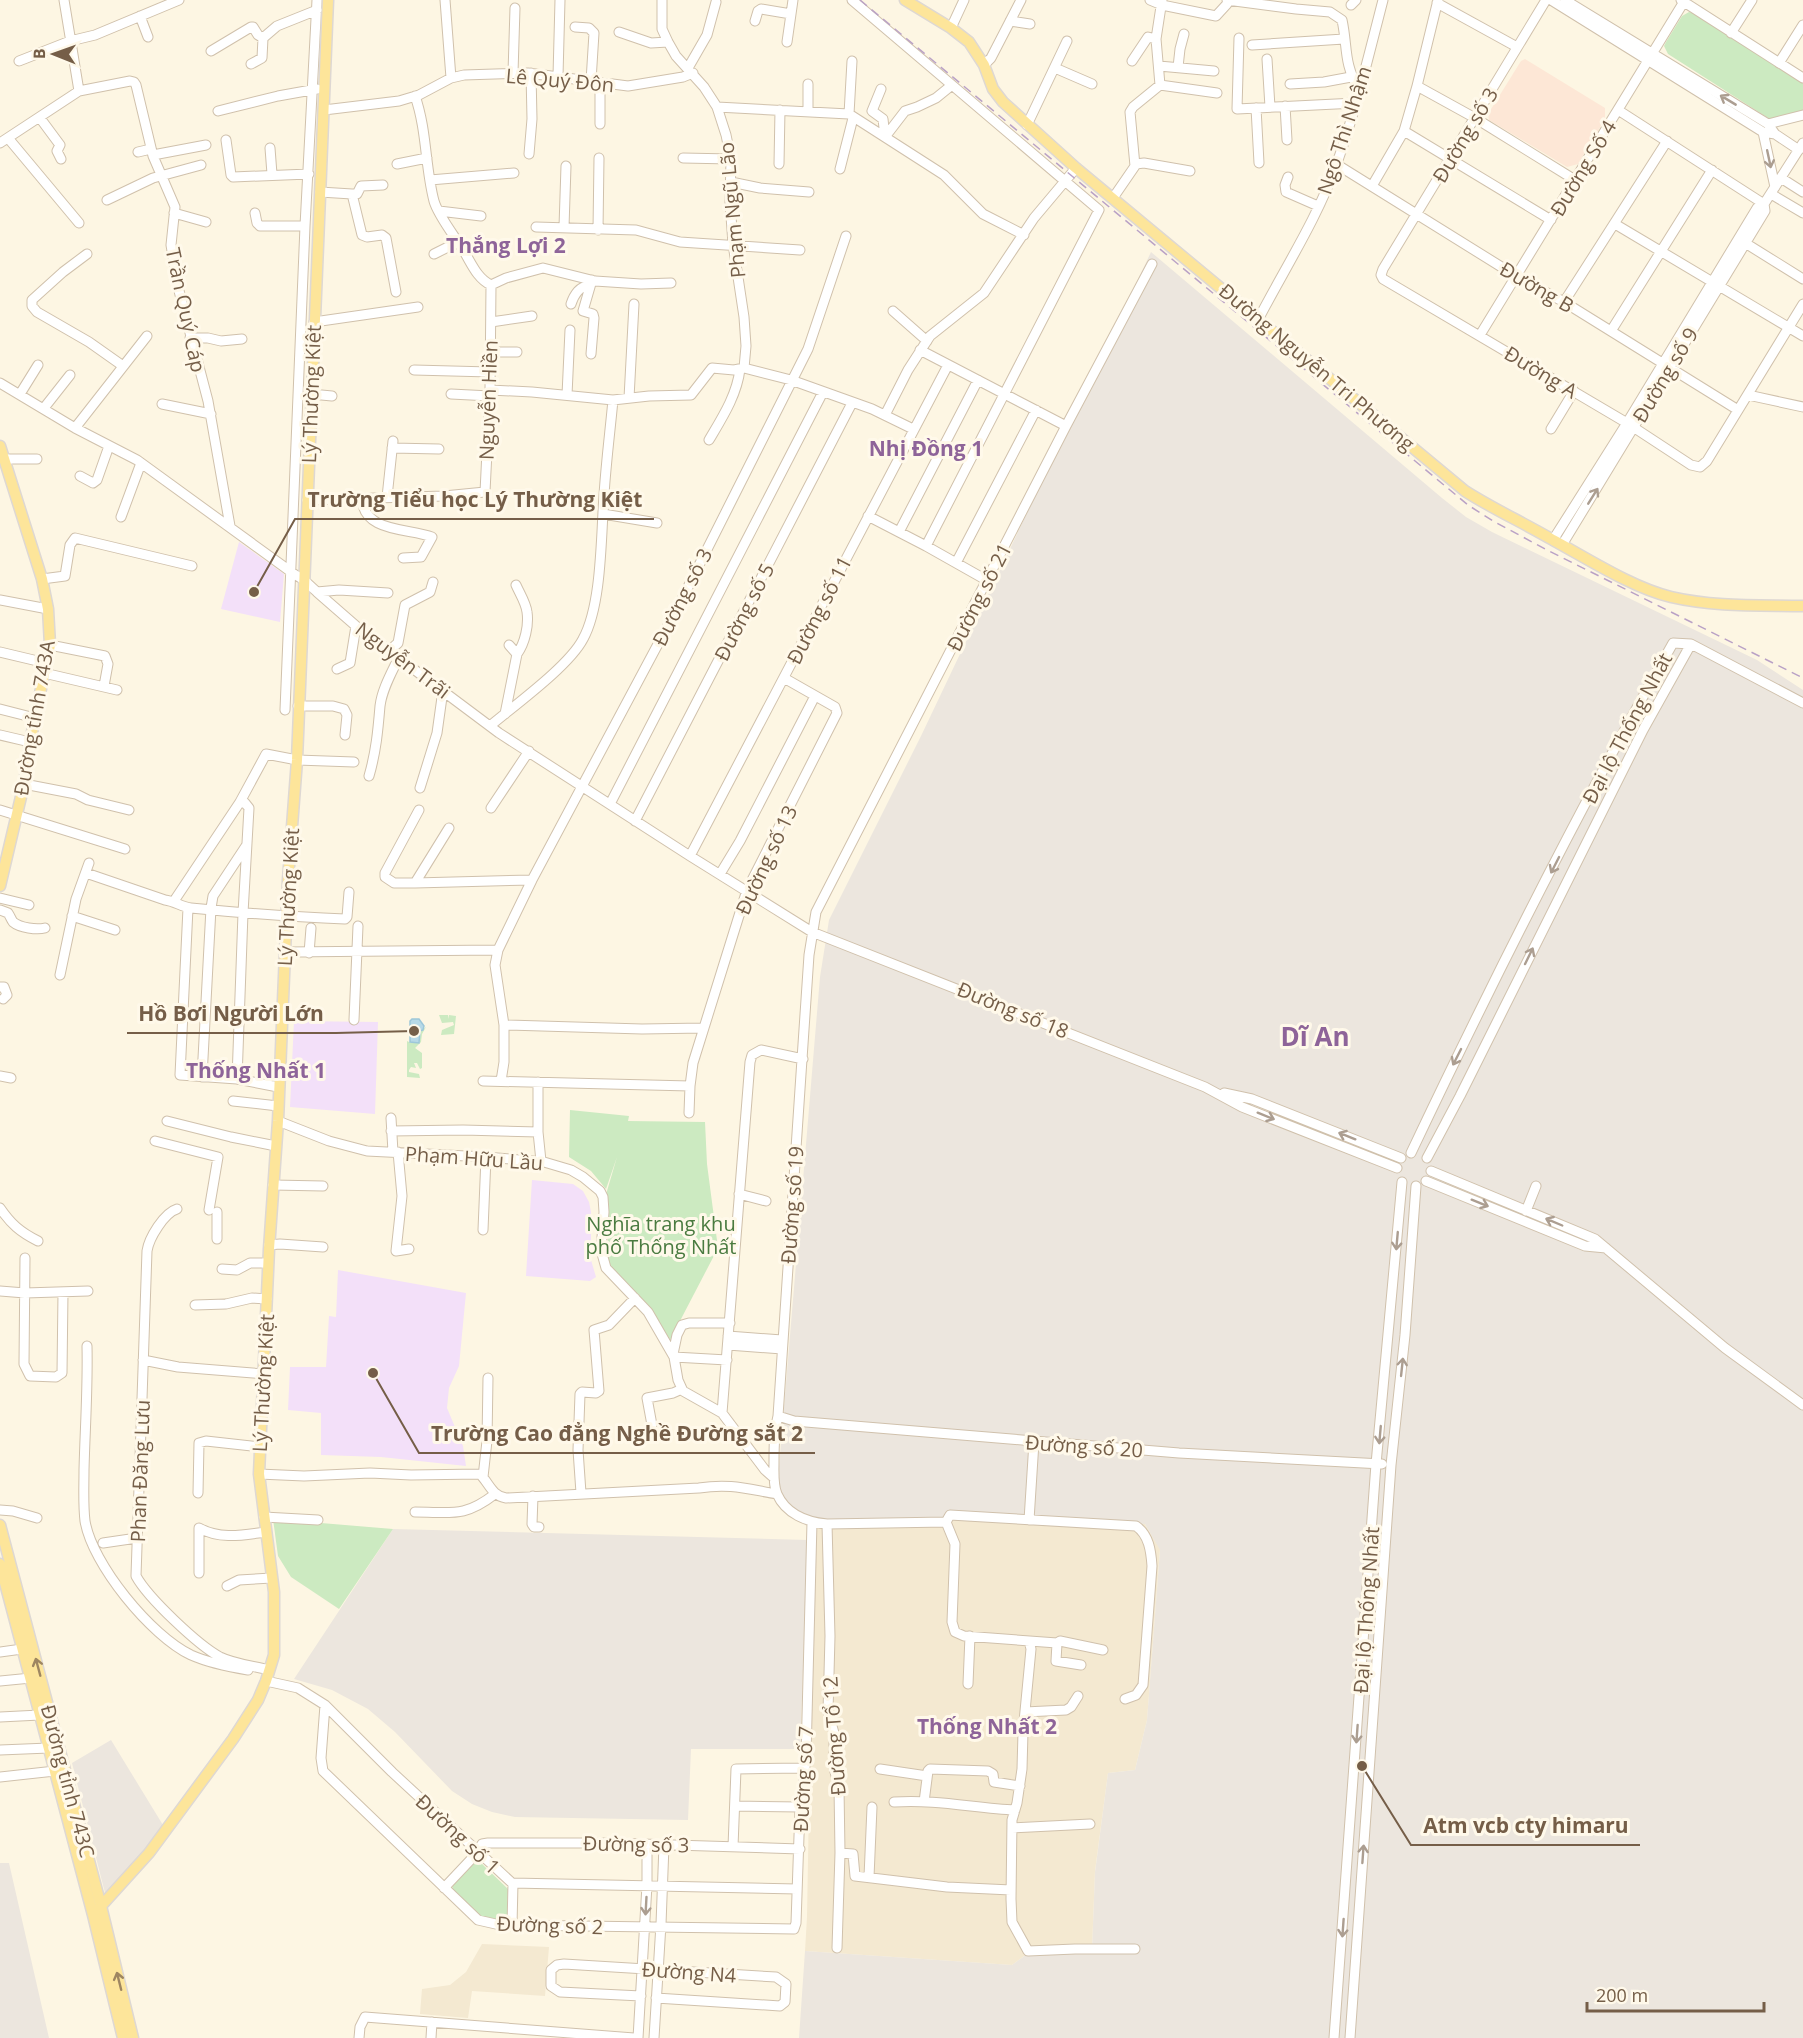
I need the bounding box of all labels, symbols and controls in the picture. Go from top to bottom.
north arrow [24,24,84,84]
text: B [28,48,50,59]
street label: Lê Quý Đôn [505,62,615,98]
street label: Ngô Thì Nhậm [1311,62,1377,198]
street label: Đường số 3 [1426,82,1504,188]
one-way arrow [1720,93,1737,105]
street label: Đường Số 4 [1544,114,1623,221]
street label: Phạm Ngũ Lão [713,141,751,279]
one-way arrow [1764,149,1775,169]
district label: Thắng Lợi 2 [446,231,566,259]
street label: Trần Quý Cáp [160,245,212,375]
street label: Đường B [1495,255,1579,319]
street label: Đường Nguyễn Tri Phương [1214,277,1421,457]
street label: Đường số 9 [1626,322,1704,428]
street label: Lý Thường Kiệt [295,324,327,464]
street label: Nguyễn Hiền [472,339,504,461]
street label: Đường A [1499,340,1583,405]
district label: Nhị Đồng 1 [869,434,983,462]
callout: Trường Tiểu học Lý Thường Kiệt [295,480,654,519]
text: Trường Tiểu học Lý Thường Kiệt [308,485,642,513]
one-way arrow [1587,488,1599,505]
street label: Đường số 21 [940,538,1018,656]
street label: Đường số 3 [646,543,718,651]
street label: Đường số 11 [780,551,858,669]
street label: Đường số 5 [708,558,780,666]
street label: Nguyễn Trãi [350,615,456,705]
street label: Đường tỉnh 743A [7,638,61,798]
street label: Đại lộ Thống Nhất [1576,648,1678,808]
street label: Đường số 13 [729,801,803,919]
street label: Lý Thường Kiệt [271,827,305,967]
one-way arrow [1549,855,1560,873]
one-way arrow [1524,948,1535,966]
street label: Đường số 18 [953,975,1073,1045]
callout: Hồ Bơi Người Lớn [127,994,336,1033]
text: Hồ Bơi Người Lớn [138,999,324,1027]
district label: Dĩ An [1281,1018,1349,1054]
one-way arrow [1451,1048,1462,1066]
district label: Thống Nhất 1 [186,1056,326,1084]
one-way arrow [1256,1111,1275,1122]
one-way arrow [1338,1130,1357,1141]
street label: Phạm Hữu Lầu [404,1140,544,1176]
street label: Đường số 19 [774,1145,810,1265]
one-way arrow [1471,1199,1489,1210]
park label: Nghĩa trang khu phố Thống Nhất [586,1210,736,1260]
one-way arrow [1546,1216,1564,1227]
one-way arrow [1391,1230,1402,1250]
street label: Lý Thường Kiệt [246,1313,280,1453]
one-way arrow [1397,1357,1408,1377]
street label: Phan Đăng Lưu [124,1399,156,1543]
callout: Trường Cao đẳng Nghề Đường sắt 2 [419,1414,815,1453]
text: Trường Cao đẳng Nghề Đường sắt 2 [431,1419,803,1447]
one-way arrow [1374,1424,1385,1444]
street label: Đường số 20 [1024,1428,1144,1464]
street label: Đại lộ Thống Nhất [1347,1526,1385,1694]
one-way arrow [32,1658,43,1677]
street label: Đường Tổ 12 [816,1675,852,1797]
street label: Đường tỉnh 743C [35,1702,101,1860]
district label: Thống Nhất 2 [917,1712,1057,1740]
one-way arrow [1351,1723,1362,1743]
street label: Đường số 7 [787,1725,819,1833]
street label: Đường số 1 [410,1788,506,1880]
callout: Atm vcb cty himaru [1411,1806,1640,1845]
text: Atm vcb cty himaru [1423,1811,1629,1839]
street label: Đường số 3 [583,1830,689,1858]
one-way arrow [1358,1844,1369,1864]
one-way arrow [640,1896,651,1916]
street label: Đường số 2 [496,1910,604,1940]
one-way arrow [1337,1918,1348,1938]
street label: Đường N4 [641,1955,738,1989]
one-way arrow [113,1972,125,1991]
scale bar [1587,1975,1764,2013]
text: 200 m [1596,1983,1648,2007]

